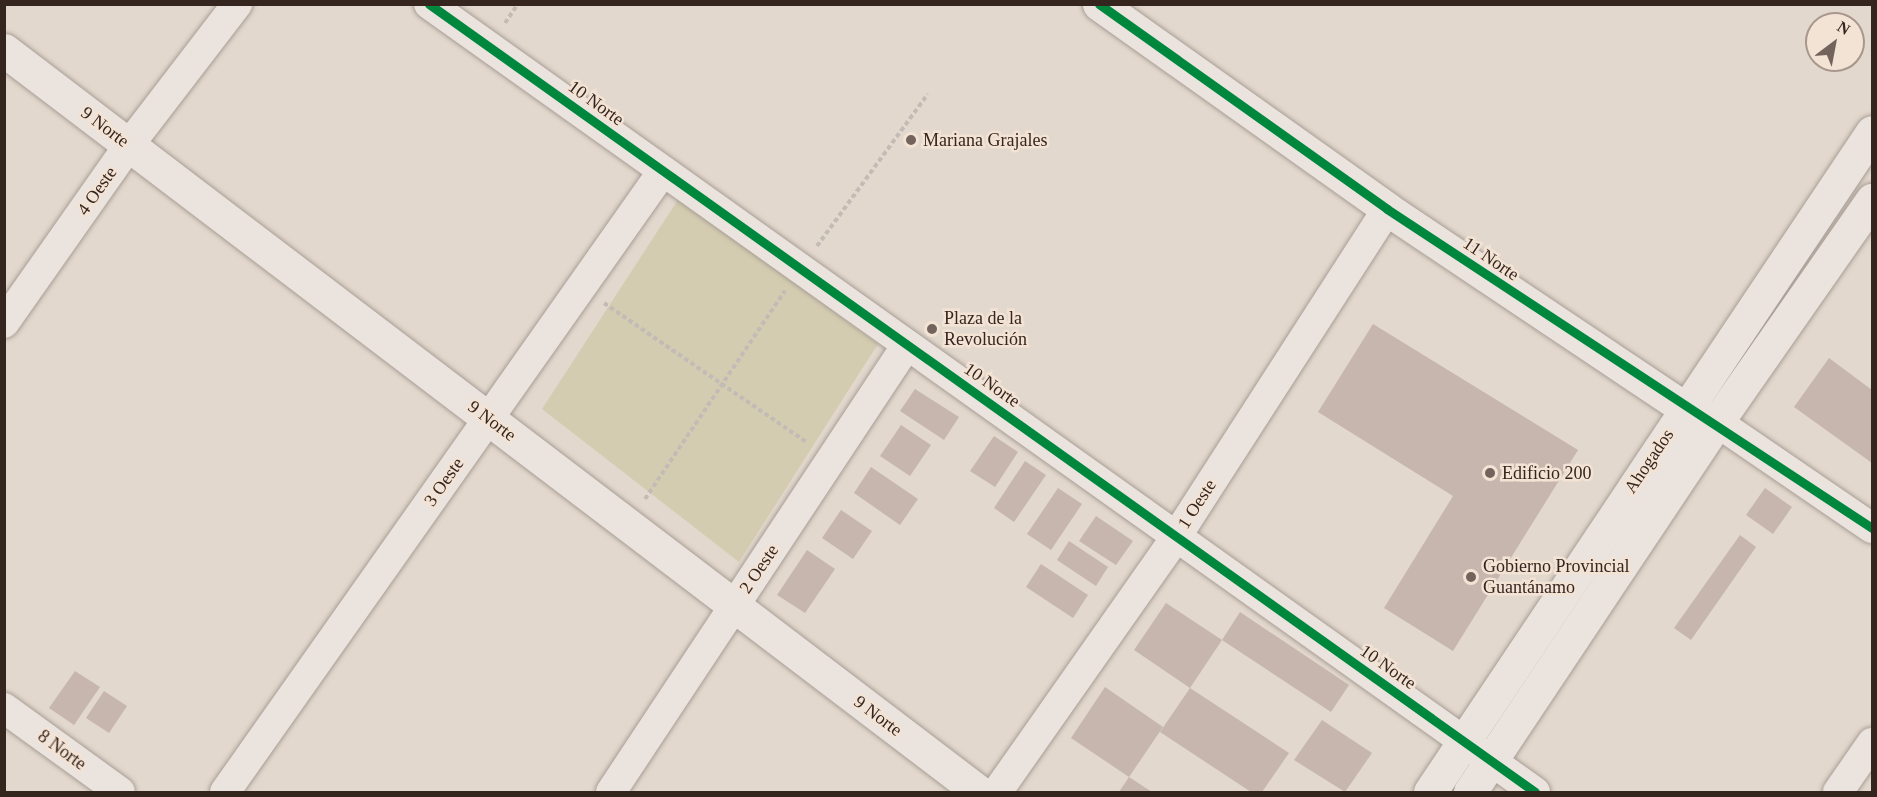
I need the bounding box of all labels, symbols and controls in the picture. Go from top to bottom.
north arrow [1805,12,1865,72]
text: N [1834,18,1853,38]
street label: 10 Norte [564,76,628,130]
street label: 9 Norte [77,102,133,152]
place label: Mariana Grajales [923,129,1047,151]
marker: Mariana Grajales [904,133,918,147]
street label: 4 Oeste [73,162,121,220]
street label: 11 Norte [1459,232,1523,286]
place label: Plaza de la Revolución [944,308,1027,350]
marker: Plaza de la Revolución [925,322,939,336]
street label: 10 Norte [960,358,1024,412]
street label: 9 Norte [464,396,520,446]
street label: Ahogados [1620,425,1678,497]
street label: 3 Oeste [420,453,468,511]
place label: Edificio 200 [1502,462,1591,484]
marker: Edificio 200 [1483,466,1497,480]
street label: 1 Oeste [1173,475,1221,533]
street label: 2 Oeste [735,540,783,598]
place label: Gobierno Provincial Guantánamo [1483,556,1629,598]
marker: Gobierno Provincial Guantánamo [1464,570,1478,584]
street label: 10 Norte [1356,640,1420,694]
street label: 9 Norte [850,691,906,741]
street label: 8 Norte [34,725,90,775]

